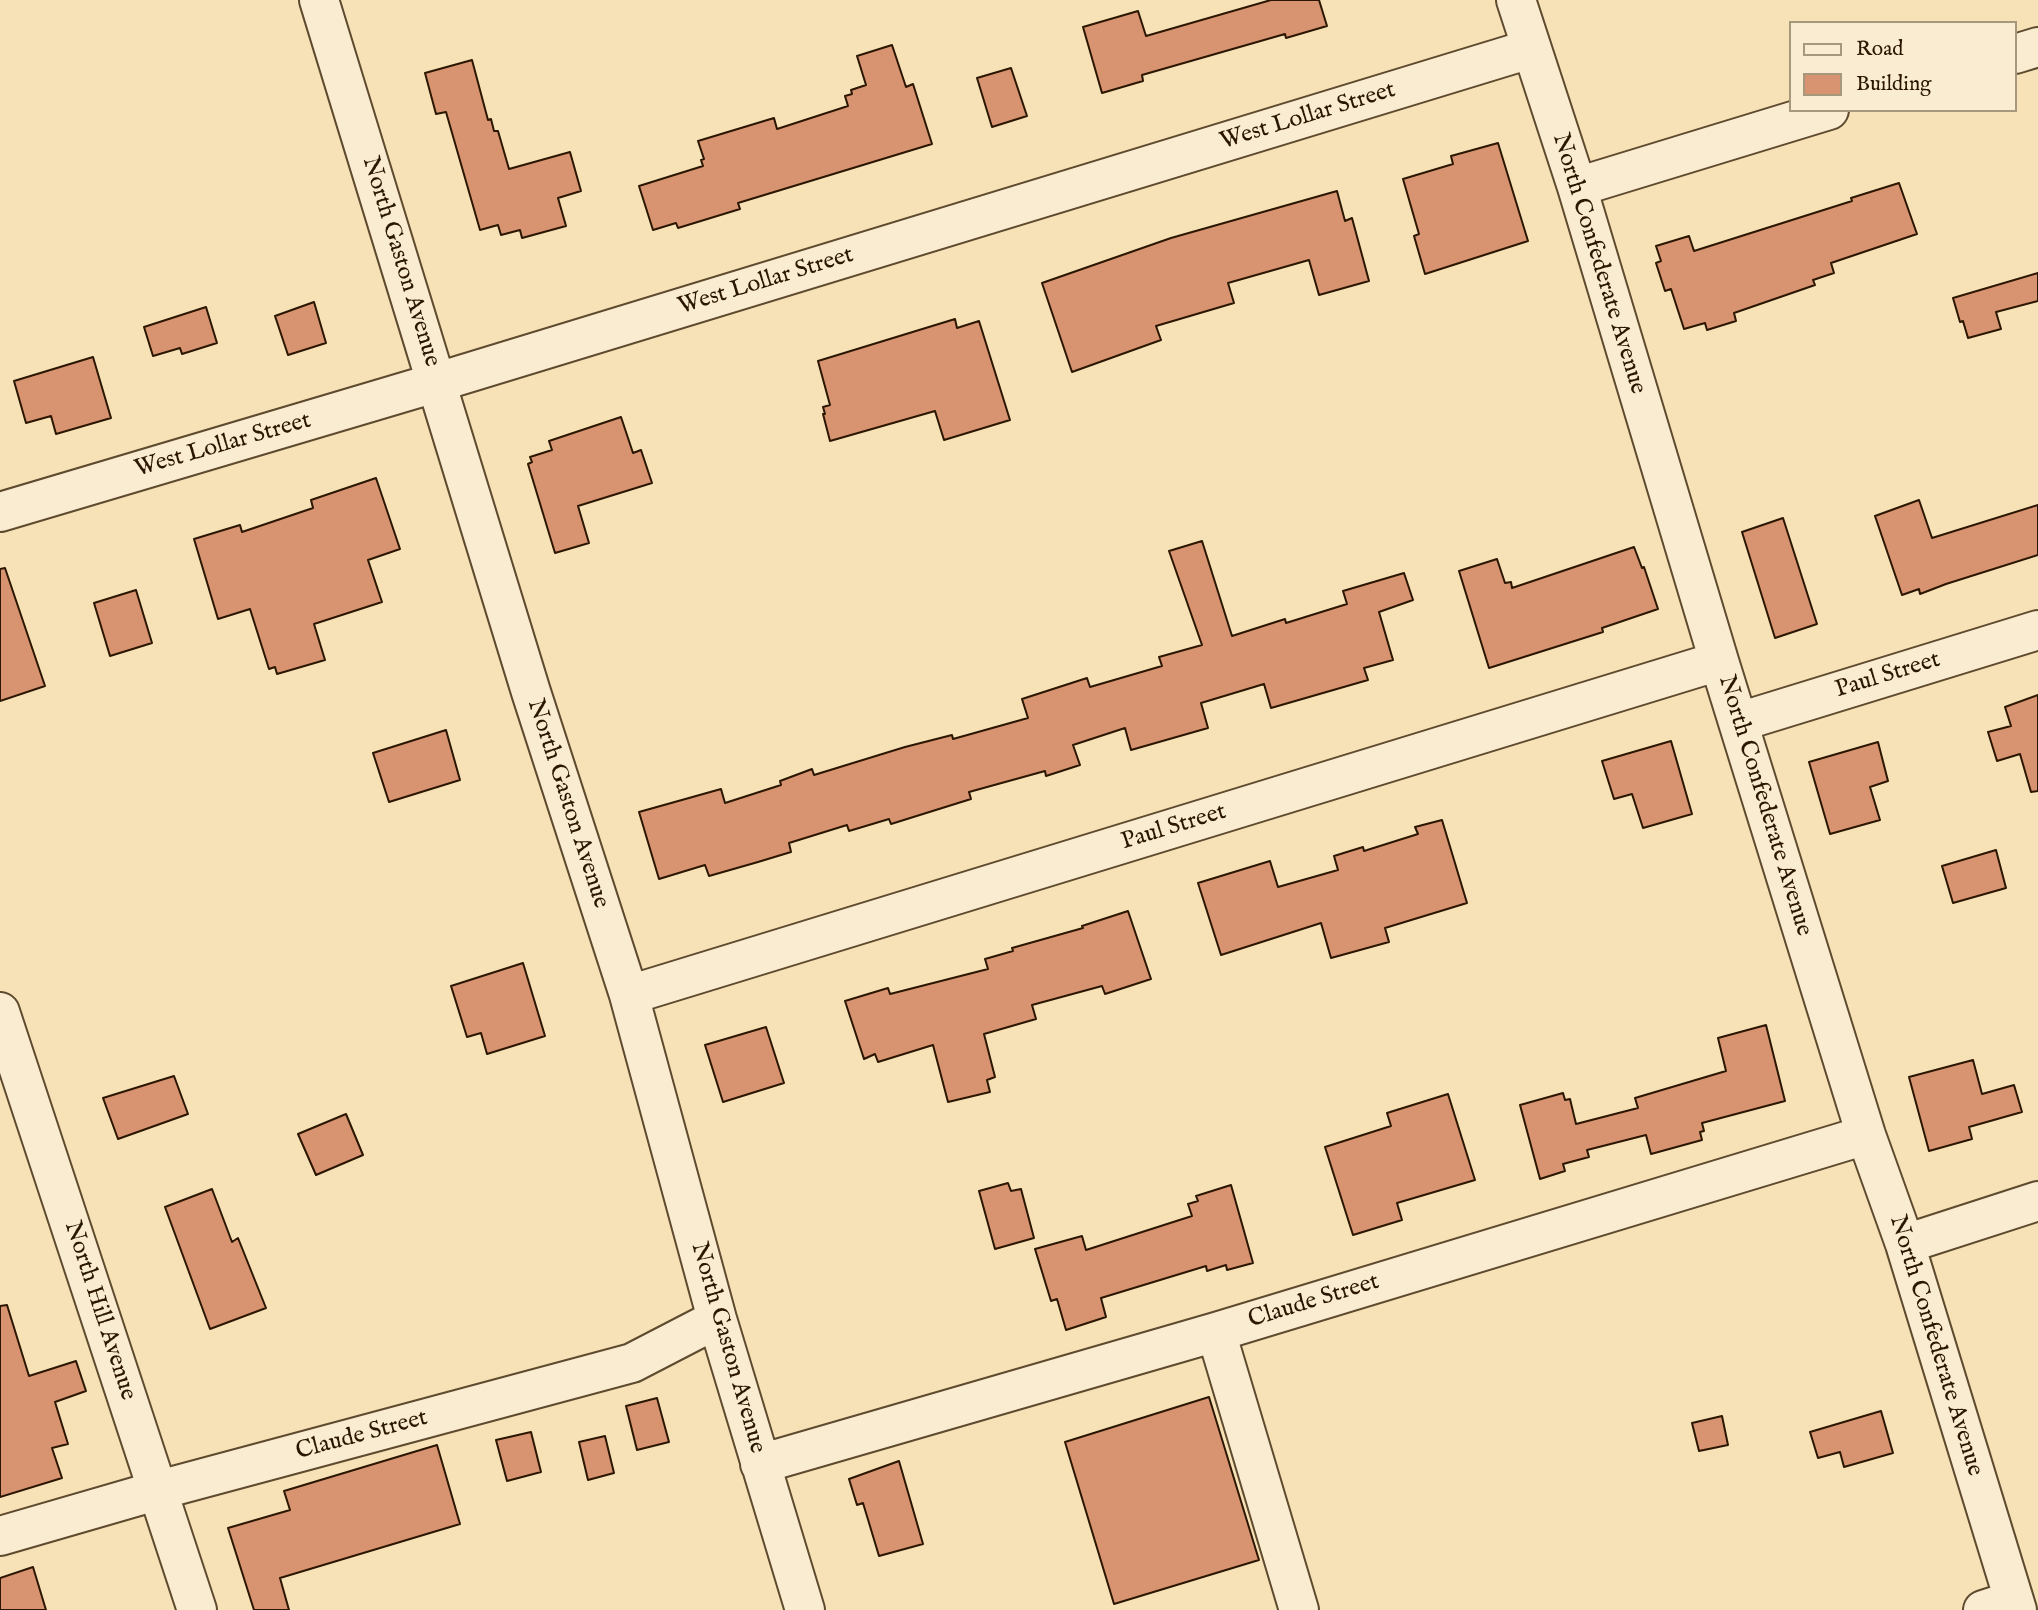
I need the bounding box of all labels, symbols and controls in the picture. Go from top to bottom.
legend [1790,21,2017,112]
text: Road [1856,36,1903,63]
text: Building [1856,71,1931,98]
street label: West Lollar Street [1217,77,1399,157]
street label: North Confederate Avenue [1545,130,1651,398]
street label: North Gaston Avenue [354,153,446,371]
street label: West Lollar Street [675,242,857,322]
street label: West Lollar Street [132,407,314,485]
street label: Paul Street [1832,646,1944,706]
street label: North Confederate Avenue [1711,672,1817,940]
street label: North Gaston Avenue [520,696,614,912]
street label: Paul Street [1118,798,1230,858]
street label: North Confederate Avenue [1882,1212,1988,1480]
street label: North Hill Avenue [56,1218,142,1404]
street label: North Gaston Avenue [683,1239,771,1457]
street label: Claude Street [1245,1268,1383,1336]
street label: Claude Street [293,1405,431,1467]

